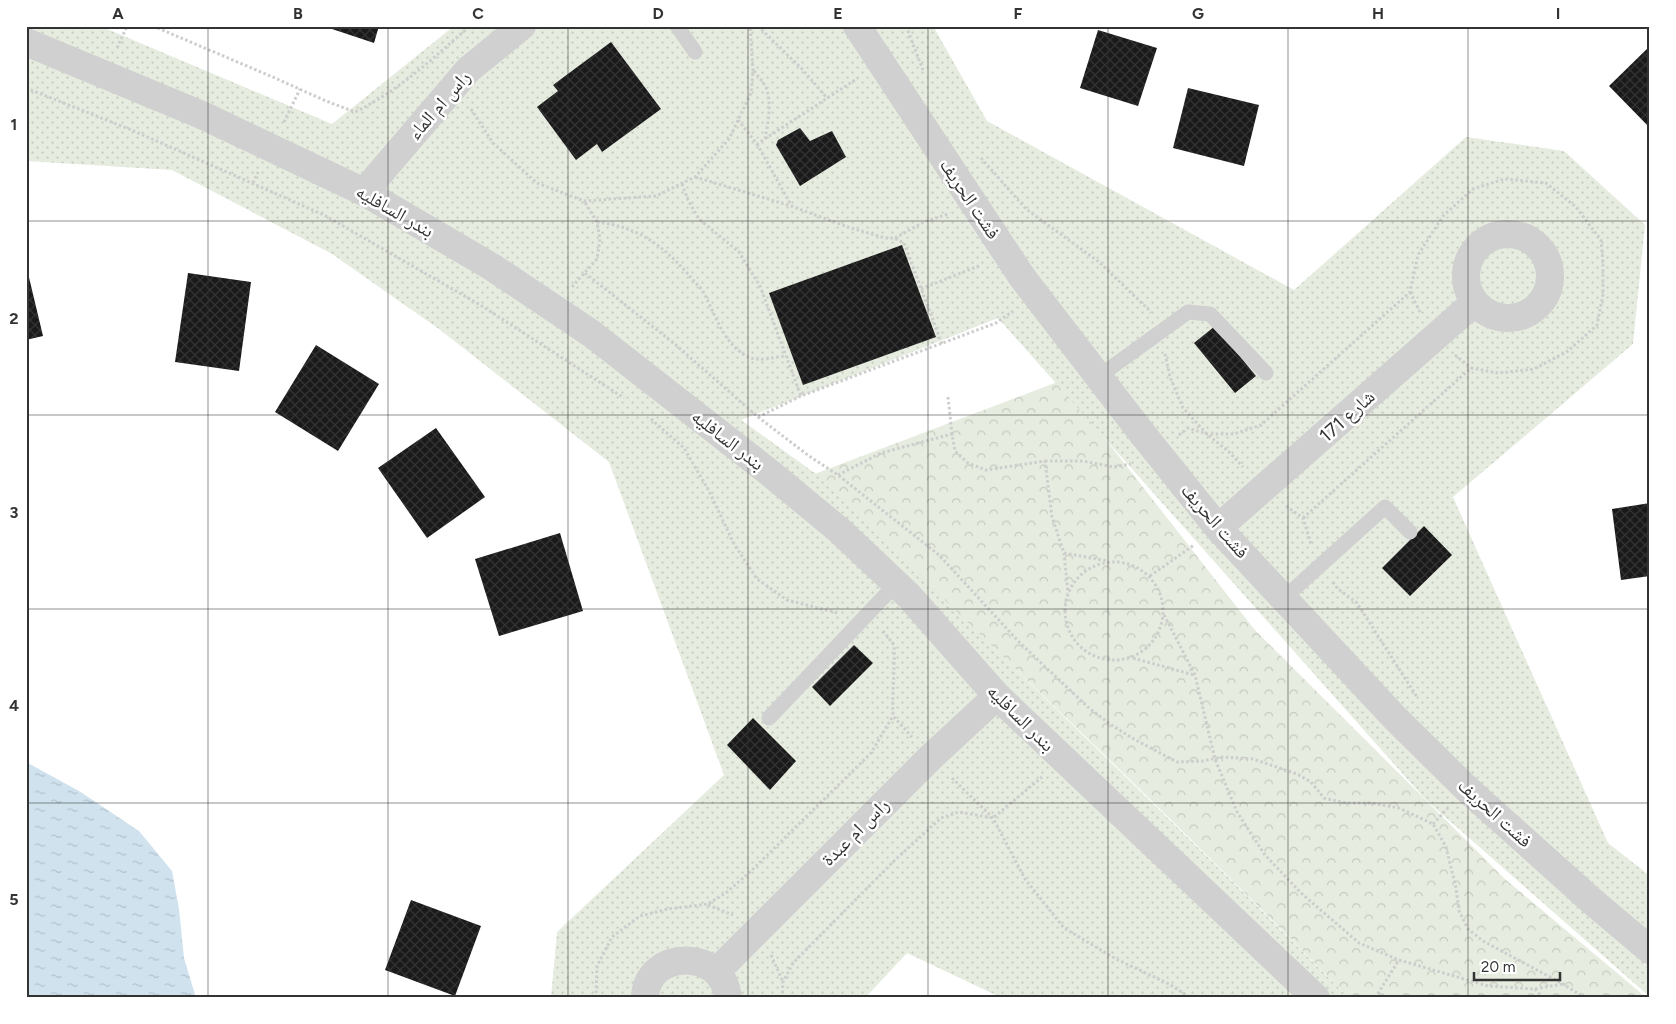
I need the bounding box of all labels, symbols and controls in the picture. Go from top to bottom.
text: A [112,4,124,23]
text: B [293,4,303,23]
text: C [472,4,484,23]
text: D [652,4,664,23]
text: E [833,4,843,23]
text: F [1014,4,1023,23]
text: G [1192,4,1204,23]
text: H [1372,4,1384,23]
text: I [1556,4,1560,23]
street label: راس ام الماء [403,66,477,145]
text: 1 [11,115,17,134]
street label: فشت الحريف [935,155,1005,243]
street label: بندر السافليه [352,180,438,242]
text: 2 [9,309,19,328]
street label: شارع 171 [1315,385,1379,447]
street label: بندر السافليه [687,405,769,475]
street label: فشت الحريف [1176,479,1254,563]
text: 3 [10,503,19,522]
street label: بندر السافليه [983,680,1059,756]
text: 4 [9,696,19,715]
street label: فشت الحريف [1453,774,1537,852]
street label: راس ام عبدة [816,793,895,872]
text: 5 [9,890,19,909]
scale bar [1474,949,1560,981]
text: 20 m [1481,958,1515,976]

